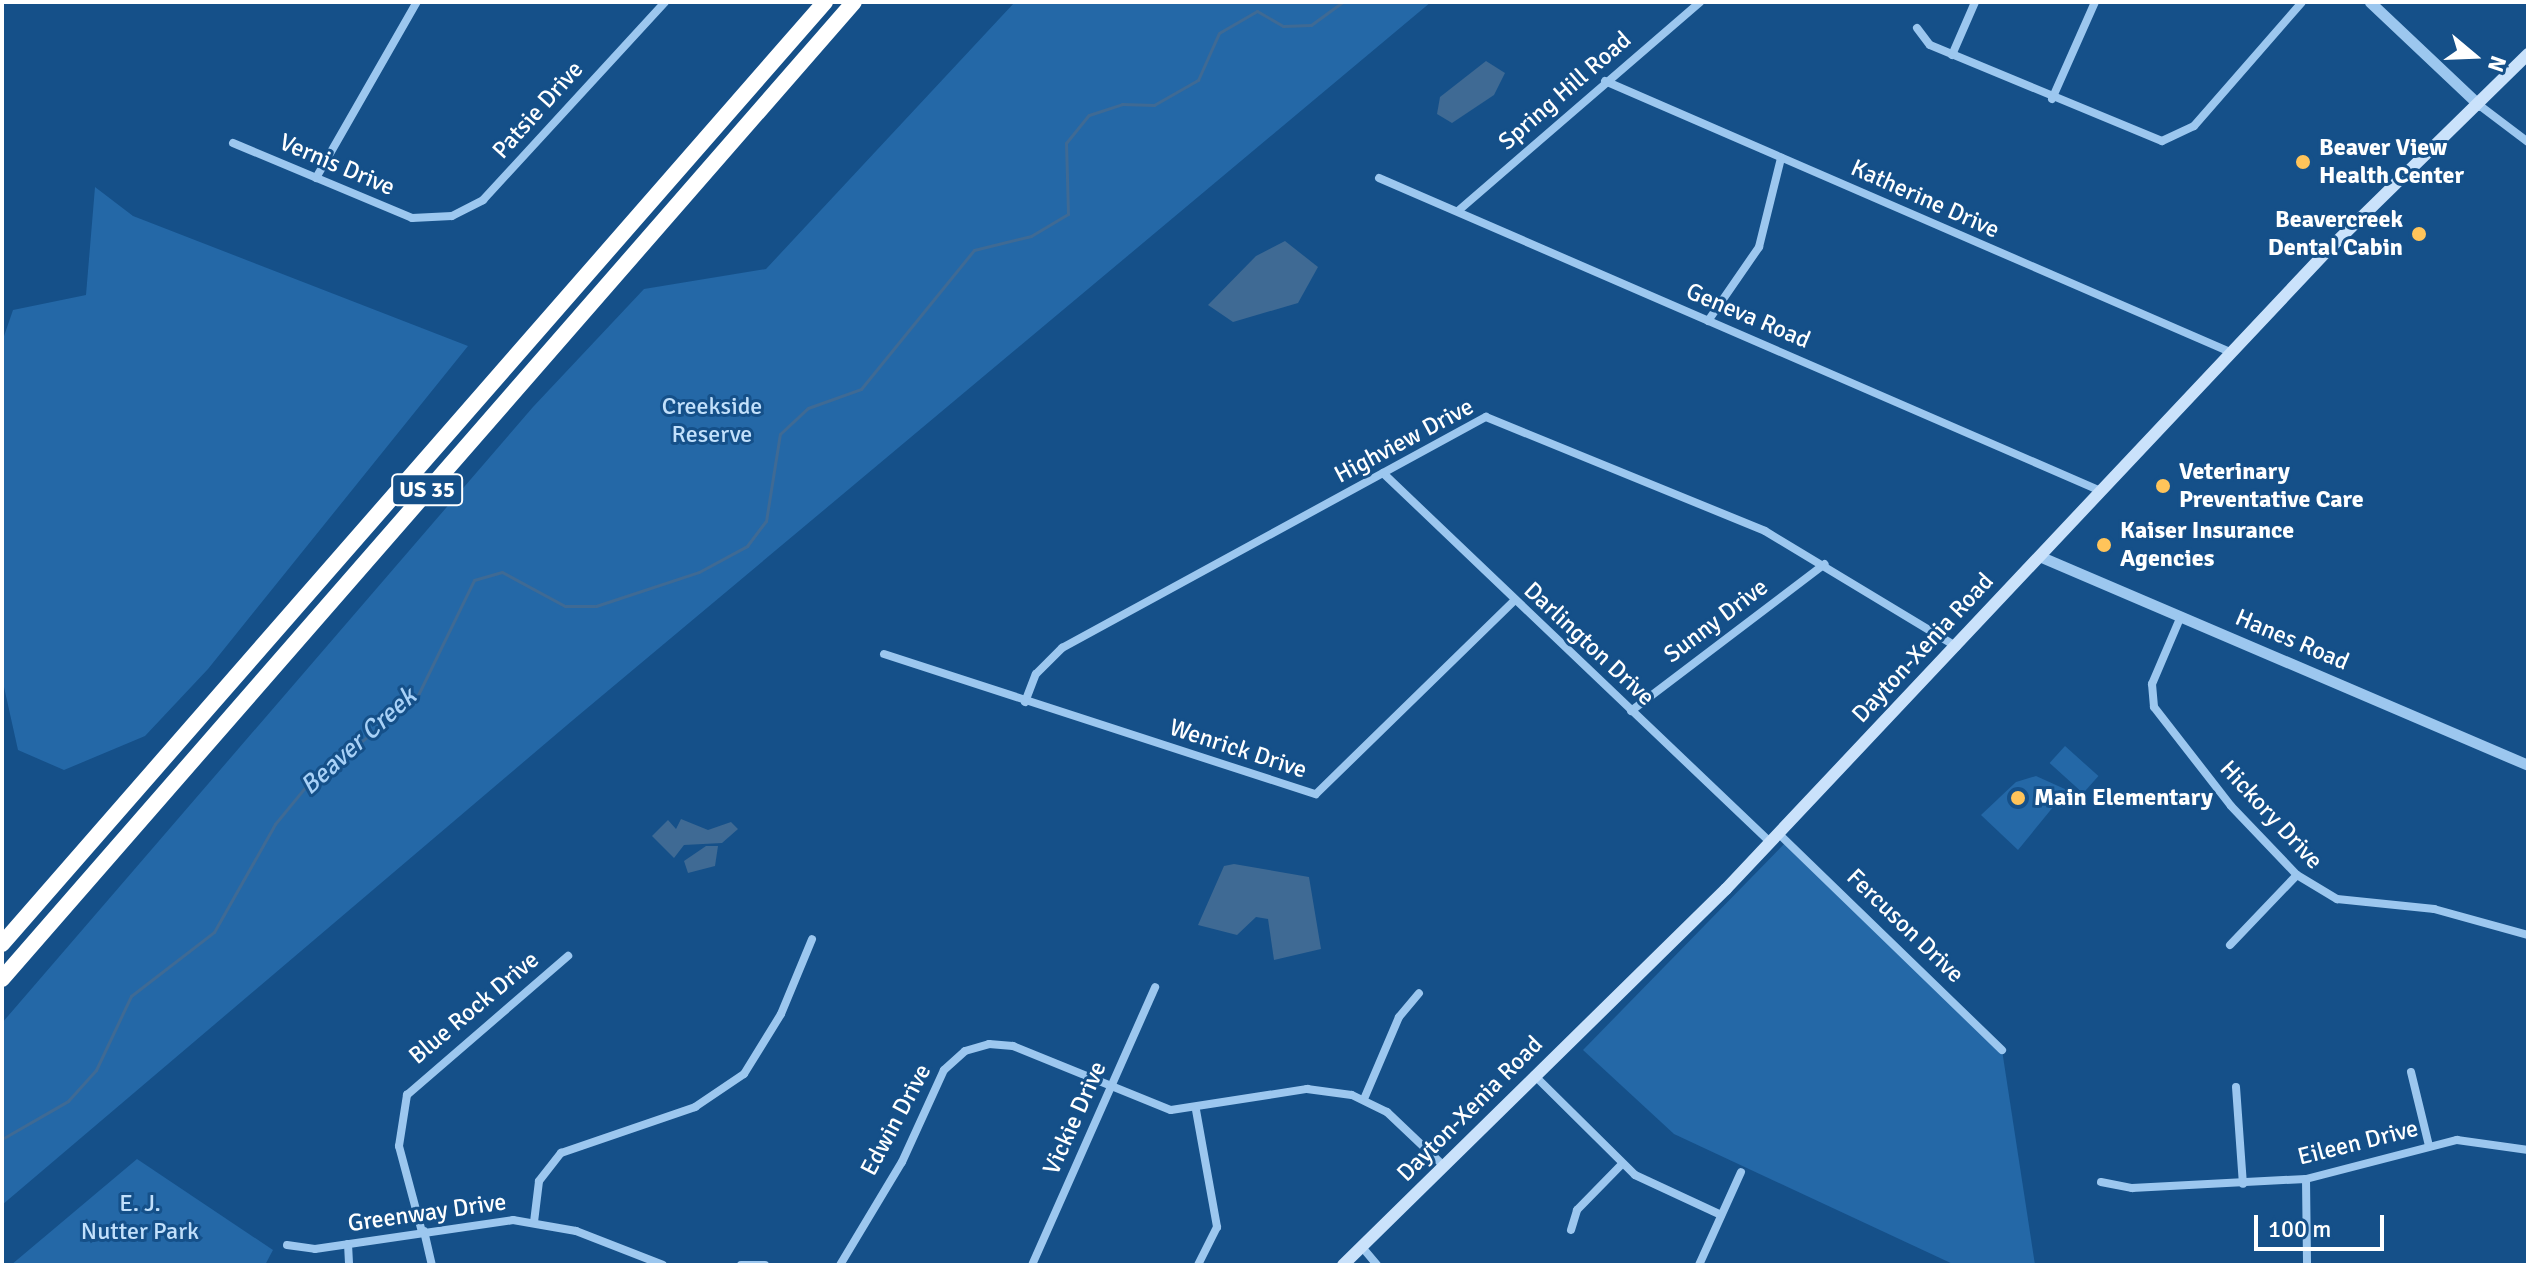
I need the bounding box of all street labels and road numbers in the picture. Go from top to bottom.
street label: Spring Hill Road [1493,26,1637,156]
street label: Patsie Drive [487,55,589,165]
street label: Vernis Drive [275,128,399,202]
street label: Katherine Drive [1846,153,2004,245]
street label: Geneva Road [1682,277,1814,355]
street label: Highview Drive [1330,392,1478,490]
road number: US 35 [391,472,463,508]
street label: Dayton-Xenia Road [1846,567,2000,729]
street label: Sunny Drive [1658,573,1774,669]
street label: Darlington Drive [1518,576,1660,712]
street label: Hanes Road [2231,603,2353,677]
street label: Wenrick Drive [1166,713,1310,785]
street label: Hickory Drive [2214,755,2328,875]
street label: Fercuson Drive [1840,863,1970,989]
street label: Blue Rock Drive [403,945,545,1071]
street label: Dayton-Xenia Road [1391,1030,1549,1188]
street label: Vickie Drive [1037,1057,1113,1179]
street label: Edwin Drive [855,1059,937,1181]
street label: Eileen Drive [2295,1114,2421,1172]
street label: Greenway Drive [346,1188,508,1238]

